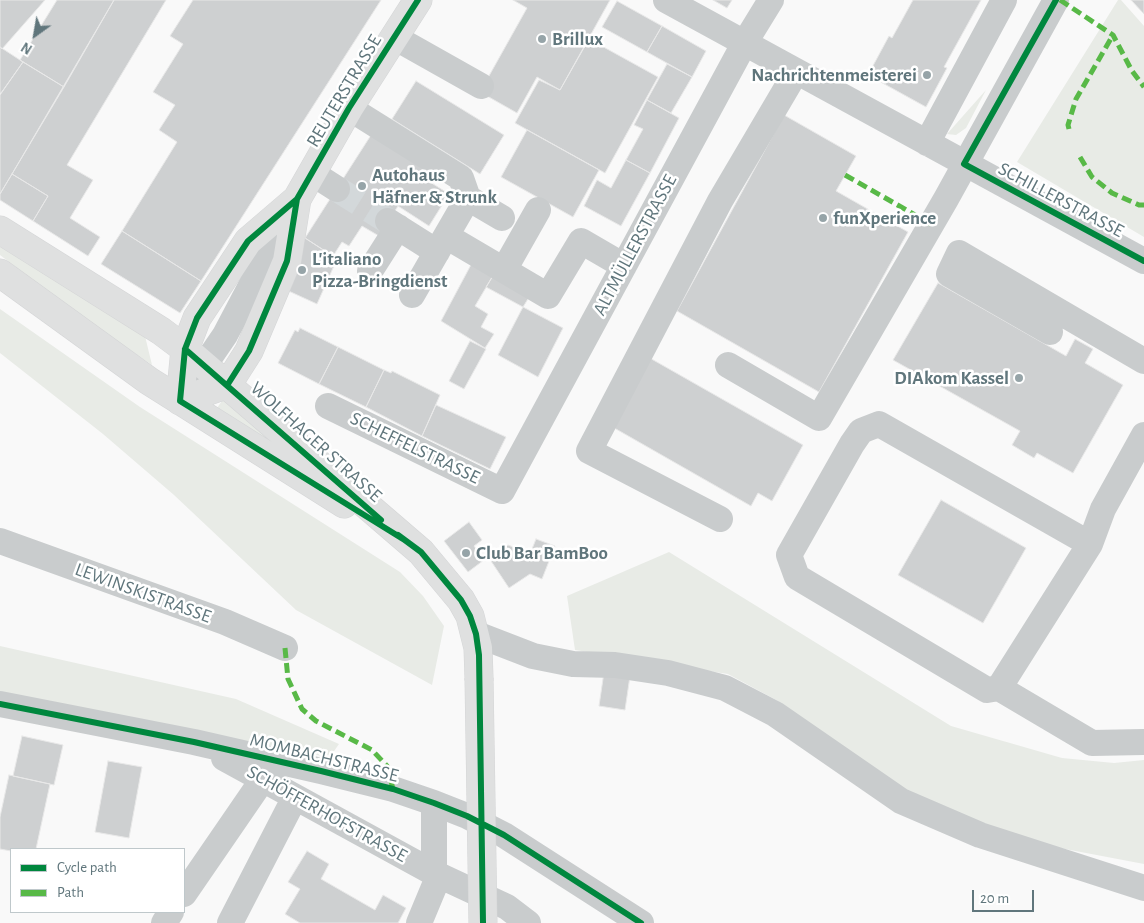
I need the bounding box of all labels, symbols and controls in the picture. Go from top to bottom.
north arrow [10,10,60,60]
place label: Brillux [552,28,603,50]
street label: REUTERSTRASSE [301,31,387,151]
marker: Brillux [536,33,548,45]
text: N [19,39,35,56]
place label: Nachrichtenmeisterei [751,64,917,86]
marker: Nachrichtenmeisterei [921,69,933,81]
street label: SCHILLERSTRASSE [994,157,1128,243]
place label: Autohaus Häfner & Strunk [372,164,497,208]
street label: ALTMÜLLERSTRASSE [588,171,682,319]
marker: Autohaus Häfner & Strunk [356,180,368,192]
place label: funXperience [833,207,936,229]
marker: funXperience [817,212,829,224]
place label: L'italiano Pizza-Bringdienst [312,248,448,292]
marker: L'italiano Pizza-Bringdienst [296,264,308,276]
place label: DIAkom Kassel [894,367,1009,389]
marker: DIAkom Kassel [1013,372,1025,384]
street label: WOLFHAGER STRASSE [245,377,387,507]
street label: SCHEFFELSTRASSE [347,407,483,489]
place label: Club Bar BamBoo [476,542,608,564]
marker: Club Bar BamBoo [460,547,472,559]
street label: LEWINSKISTRASSE [72,558,214,628]
street label: MOMBACHSTRASSE [247,728,401,788]
street label: SCHÖFFERHOFSTRASSE [243,761,411,867]
legend [10,848,185,913]
text: Cycle path [57,860,117,875]
scale bar [974,880,1036,912]
text: Path [57,885,84,900]
text: 20 m [980,891,1009,906]

